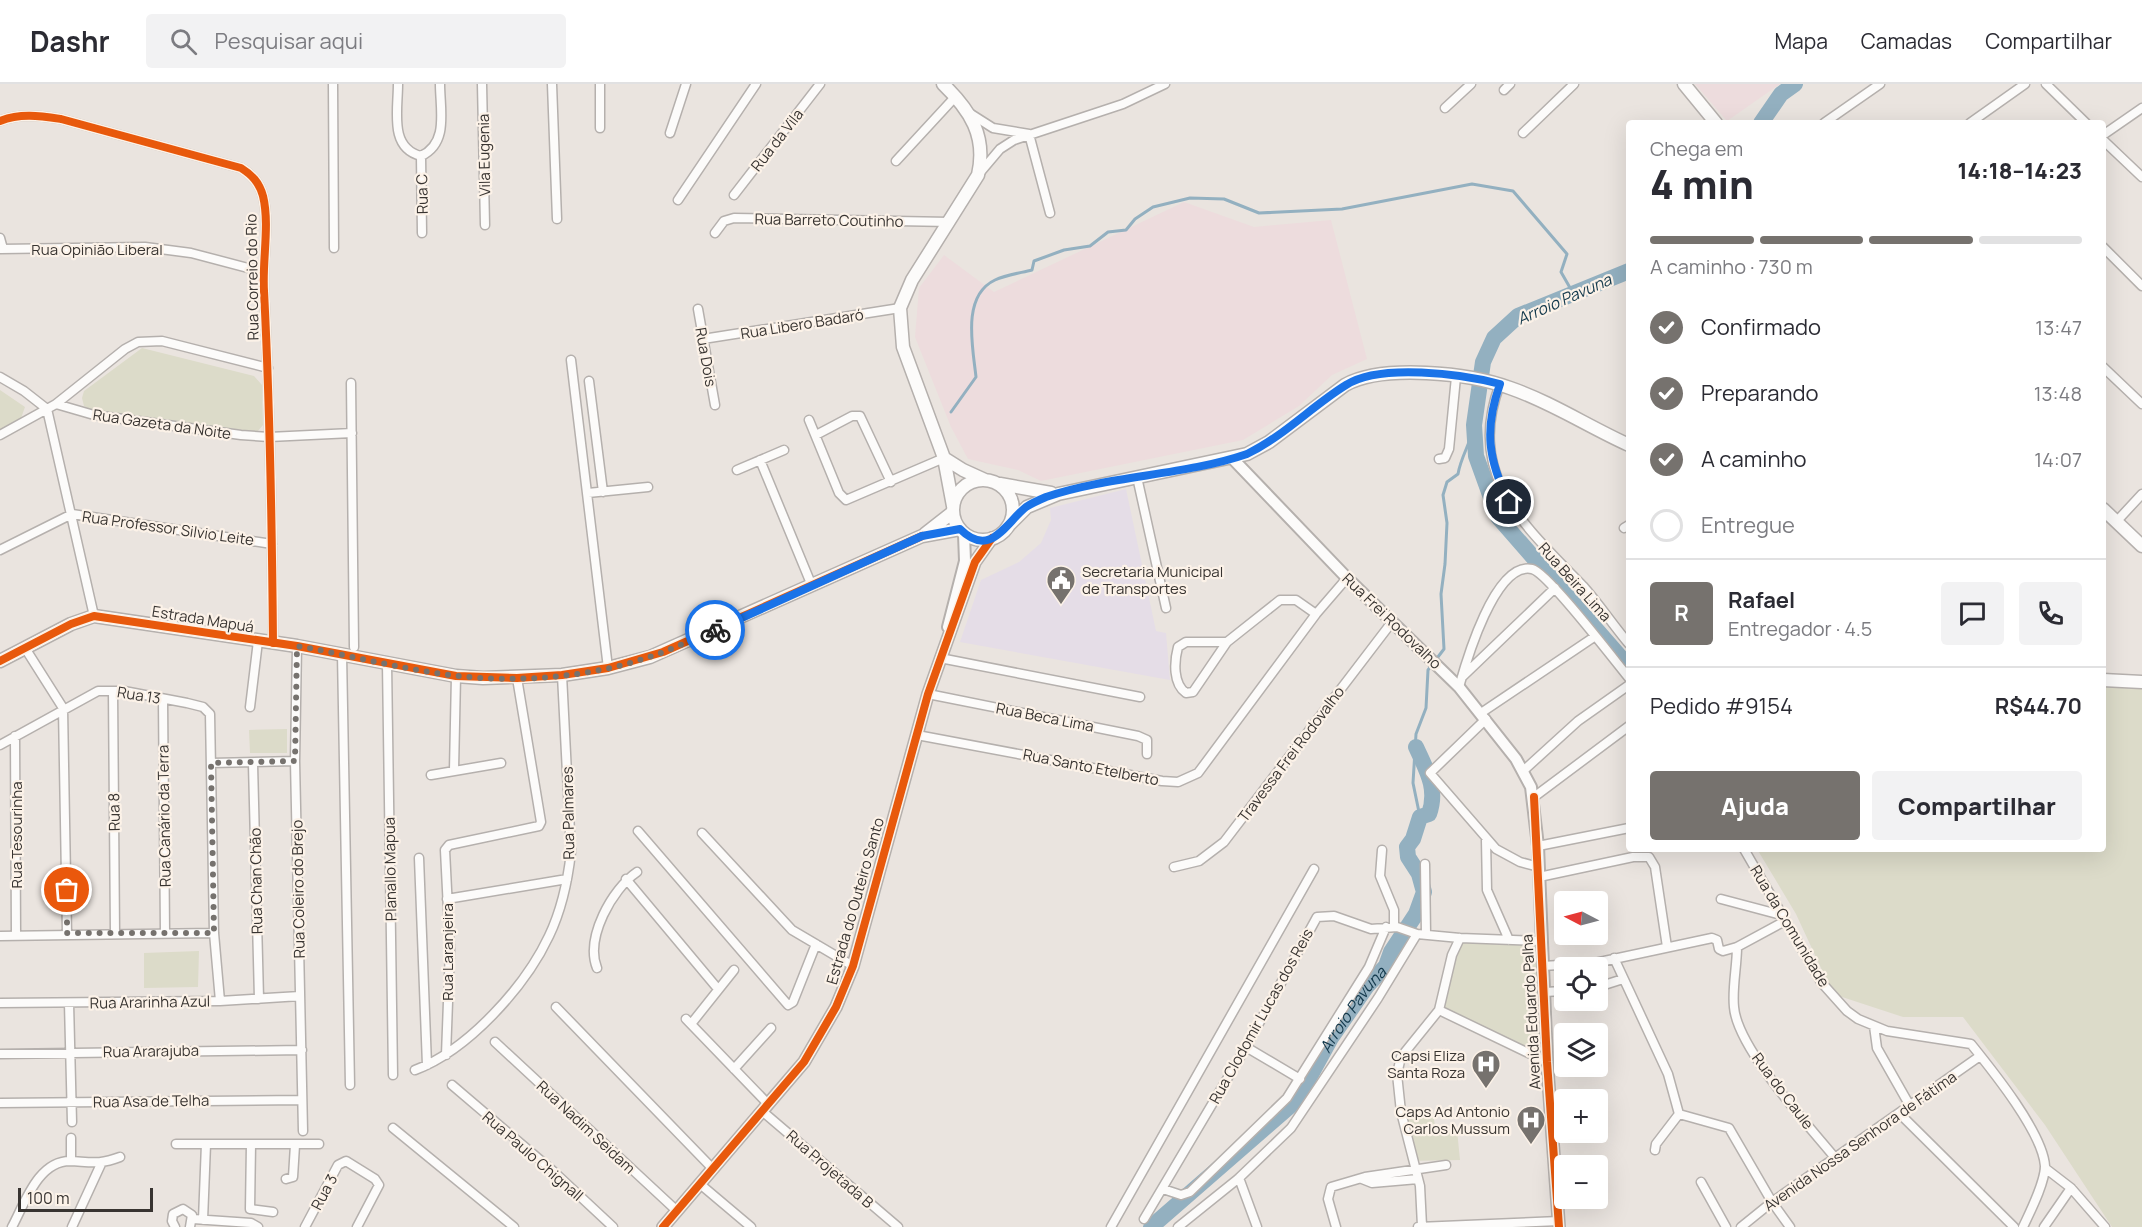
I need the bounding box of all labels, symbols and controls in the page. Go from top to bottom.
search box [146,14,566,68]
text: Dashr [30,22,110,60]
icon: search [167,25,200,58]
text: Pesquisar aqui [215,26,363,56]
text: Mapa [1774,27,1828,55]
text: Camadas [1861,27,1952,55]
text: Compartilhar [1985,27,2112,55]
street label: Rua da Vila [746,104,808,176]
street label: Vila Eugenia [473,113,495,197]
text: Chega em [1650,135,1743,162]
text: 14:18–14:23 [1957,156,2082,186]
text: 4 min [1650,157,1754,211]
street label: Rua C [411,173,433,214]
street label: Rua Barreto Coutinho [754,208,904,232]
street label: Rua Correio do Rio [240,213,264,341]
street label: Rua Opinião Liberal [31,239,163,260]
text: A caminho · 730 m [1650,253,1813,280]
water label: Arroio Pavuna [1513,268,1616,330]
street label: Rua Libero Badaró [739,304,865,344]
icon: check [1650,311,1683,344]
text: Confirmado [1701,312,1821,342]
text: 13:47 [2035,314,2082,341]
street label: Rua Dois [690,326,722,388]
icon: check [1650,377,1683,410]
text: Preparando [1701,378,1819,408]
text: 13:48 [2034,380,2082,407]
street label: Rua Gazeta da Noite [92,404,233,444]
icon: check [1650,443,1683,476]
text: A caminho [1701,444,1807,474]
text: 14:07 [2034,446,2082,473]
pin [1483,476,1534,527]
icon: home [1492,485,1525,518]
street label: Rua Professor Silvio Leite [81,506,256,550]
text: Entregue [1701,510,1795,540]
street label: Rua Beira Lima [1534,538,1616,626]
place label: Secretaria Municipal de Transportes [1082,561,1223,599]
public building icon: Secretaria Municipal de Transportes [1045,564,1077,606]
street label: Rua Frei Rodovalho [1338,568,1446,674]
button: chat [1941,582,2004,645]
button: phone [2019,582,2082,645]
text: Rafael [1728,585,1795,615]
text: R [1674,598,1689,628]
courier [685,600,745,660]
street label: Estrada Mapuá [150,601,256,637]
icon: bike [699,614,732,647]
text: Entregador · 4.5 [1728,615,1872,642]
street label: Rua 13 [116,681,162,709]
street label: Travessa Frei Rodovalho [1233,682,1349,826]
text: Pedido #9154 [1650,691,1793,721]
text: R$44.70 [1995,691,2082,721]
street label: Rua Beca Lima [994,697,1096,737]
street label: Rua Santo Etelberto [1021,744,1161,790]
street label: Rua Canário da Terra [152,745,176,887]
street label: Rua Palmares [557,766,579,860]
button: Ajuda [1650,771,1860,840]
button: Compartilhar [1872,771,2082,840]
street label: Rua Tesourinha [6,782,27,888]
street label: Rua 8 [103,793,125,831]
street label: Estrada do Outeiro Santo [821,815,889,987]
street label: Planallo Mapua [379,817,401,921]
street label: Rua Coleiro do Brejo [286,819,310,959]
street label: Rua Chan Chão [245,827,267,934]
street label: Rua da Comunidade [1745,861,1835,991]
pin [41,864,92,915]
icon: bag [50,873,83,906]
north arrow [1554,891,1608,945]
map controls [1554,891,1608,1209]
street label: Rua Laranjeira [437,903,458,1001]
street label: Rua Clodomir Lucas dos Reis [1204,924,1318,1107]
street label: Avenida Eduardo Palha [1516,934,1546,1090]
button: locate [1554,957,1608,1011]
water label: Arroio Pavuna [1314,961,1392,1056]
street label: Rua Ararinha Azul [90,990,210,1014]
button: layers [1554,1023,1608,1077]
street label: Rua Ararajuba [103,1040,199,1062]
place label: Capsi Eliza Santa Roza [1387,1045,1465,1083]
hospital icon: Capsi Eliza Santa Roza [1470,1048,1502,1090]
street label: Rua do Caule [1747,1048,1819,1134]
street label: Avenida Nossa Senhora de Fátima [1759,1066,1961,1216]
street label: Rua Nadim Seidam [532,1076,640,1178]
street label: Rua Asa de Telha [93,1089,209,1113]
button: + [1554,1089,1608,1143]
place label: Caps Ad Antonio Carlos Mussum [1396,1101,1510,1139]
hospital icon: Caps Ad Antonio Carlos Mussum [1515,1104,1547,1146]
street label: Rua Paulo Chignall [478,1106,588,1206]
street label: Rua Projetada B [782,1125,878,1213]
button: − [1554,1155,1608,1209]
street label: Rua 3 [306,1170,342,1214]
scale bar [18,1185,153,1212]
text: 100 m [27,1187,70,1209]

